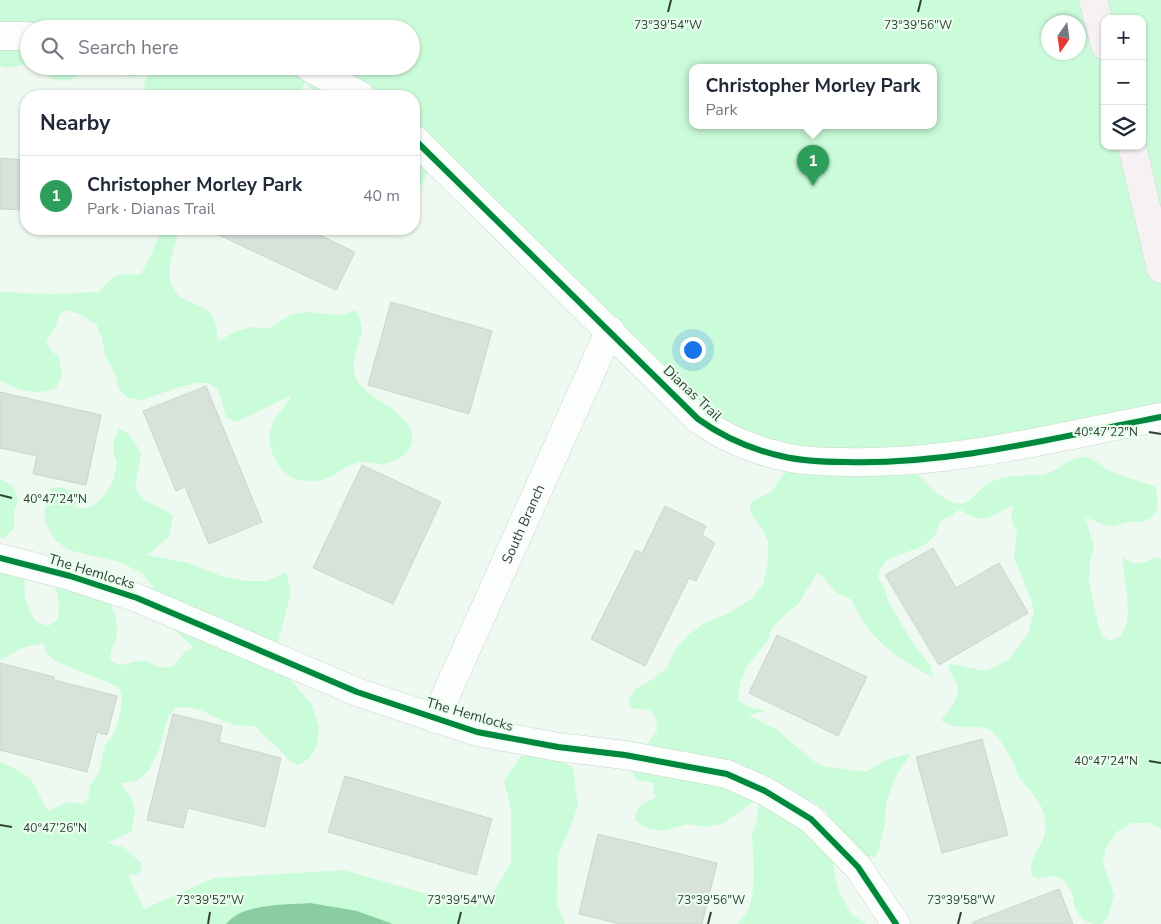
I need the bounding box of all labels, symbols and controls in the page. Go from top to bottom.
north arrow [1041,15,1086,60]
map controls [1101,15,1146,150]
button: + [1101,15,1146,60]
text: 73°39'54"W [634,17,702,33]
text: 73°39'56"W [884,17,952,33]
search box [20,20,420,75]
icon: search [38,34,66,62]
text: Search here [78,35,179,61]
button: − [1101,60,1146,105]
popup [689,64,937,129]
text: Christopher Morley Park [705,73,921,99]
text: Park [705,99,737,121]
button: layers [1101,105,1146,150]
text: Nearby [40,109,110,137]
pin: 1 [797,145,829,186]
text: Christopher Morley Park [87,172,302,198]
text: 1 [51,185,61,207]
text: 40 m [363,185,400,207]
text: Park · Dianas Trail [87,198,215,220]
your location [680,337,706,363]
street label: Dianas Trail [659,361,727,426]
text: 40°47'22"N [1074,424,1138,440]
street label: South Branch [497,481,549,567]
text: 40°47'24"N [23,491,87,507]
street label: The Hemlocks [46,549,138,594]
street label: The Hemlocks [424,693,516,736]
text: 40°47'24"N [1074,753,1138,769]
text: 40°47'26"N [23,820,87,836]
text: 73°39'52"W [176,892,244,908]
text: 73°39'54"W [427,892,495,908]
text: 73°39'56"W [677,892,745,908]
text: 73°39'58"W [927,892,995,908]

